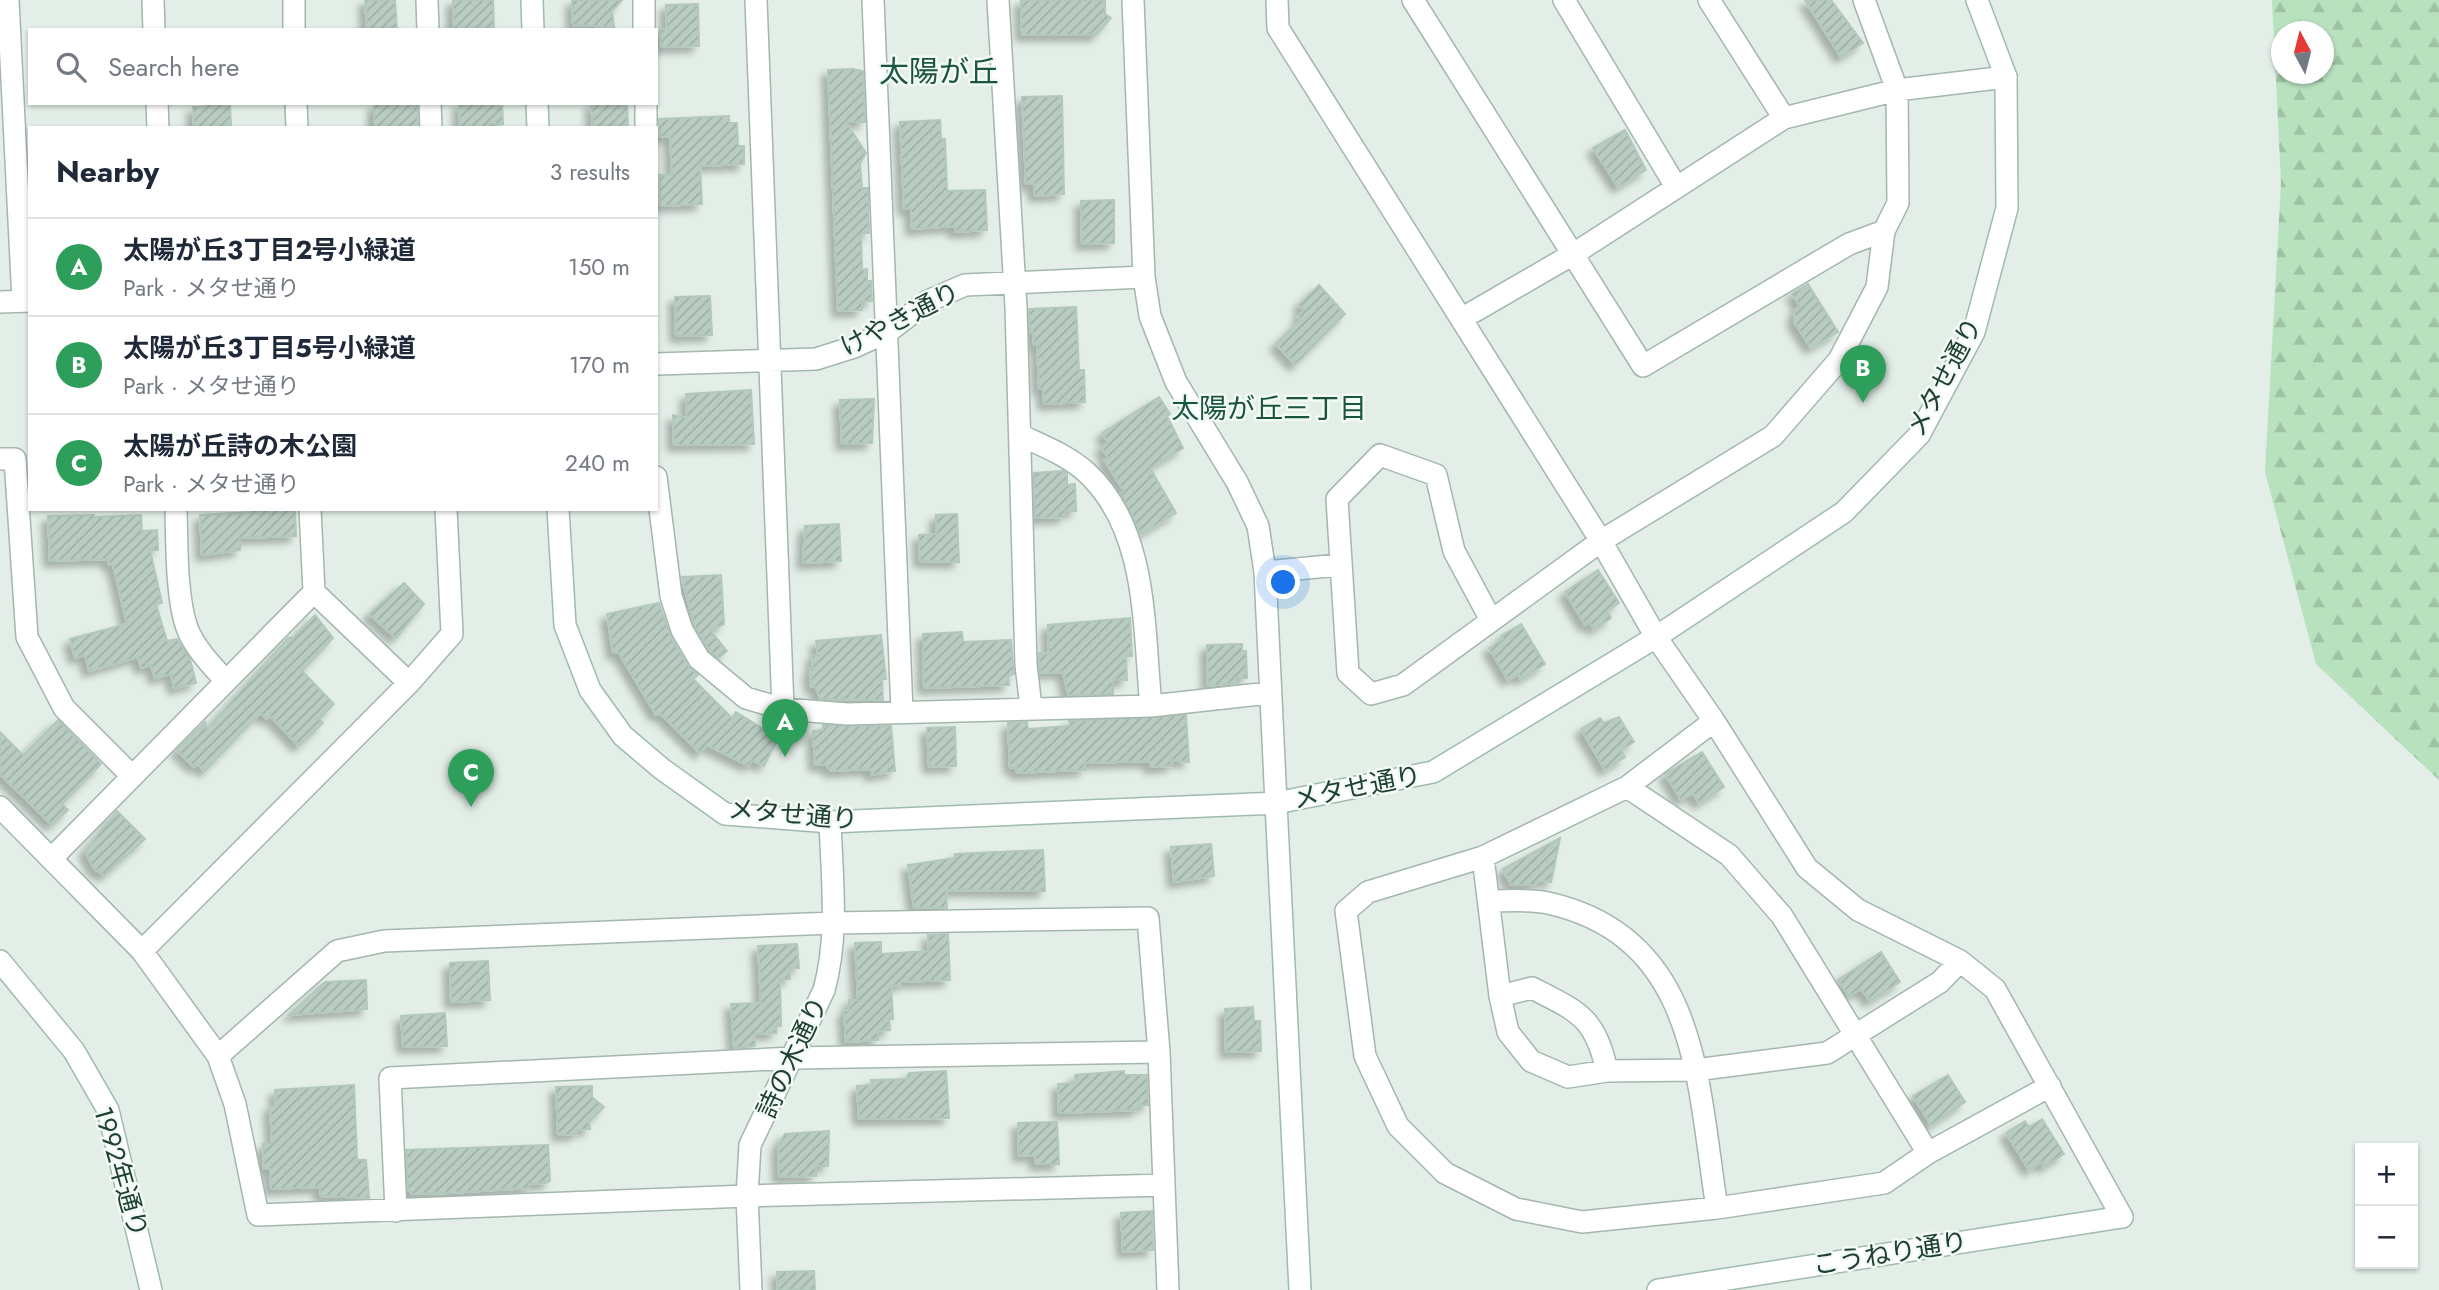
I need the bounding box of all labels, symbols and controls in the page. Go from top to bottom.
north arrow [2271,21,2334,84]
search box [28,28,658,105]
icon: search [52,48,90,86]
text: Search here [108,48,240,86]
district label: 太陽が丘 [879,50,999,93]
text: Nearby [56,150,159,193]
text: 3 results [550,155,630,189]
text: 太陽が丘３丁目２号小緑道 [123,231,416,269]
text: A [71,250,87,284]
text: 150 m [568,250,630,284]
text: Park · メタせ通り [123,271,300,305]
street label: けやき通り [833,273,967,365]
street label: メタせ通り [1897,311,1991,443]
text: 太陽が丘３丁目５号小緑道 [123,329,416,367]
pin: B [1840,345,1886,403]
text: B [71,348,87,382]
text: 170 m [569,348,630,382]
text: Park · メタせ通り [123,369,300,403]
district label: 太陽が丘三丁目 [1171,388,1367,429]
text: 太陽が丘詩の木公園 [123,427,357,465]
text: C [71,446,87,480]
text: 240 m [565,446,630,480]
text: Park · メタせ通り [123,467,300,501]
your location [1266,565,1300,599]
pin: A [762,699,808,757]
pin: C [448,749,494,807]
street label: メタせ通り [1290,756,1424,818]
street label: メタせ通り [727,789,859,839]
street label: 詩の木通り [747,990,837,1124]
street label: 1992年通り [84,1102,158,1242]
map controls [2355,1143,2418,1269]
button: + [2355,1143,2418,1206]
button: − [2355,1206,2418,1269]
street label: こうねり通り [1810,1222,1970,1284]

